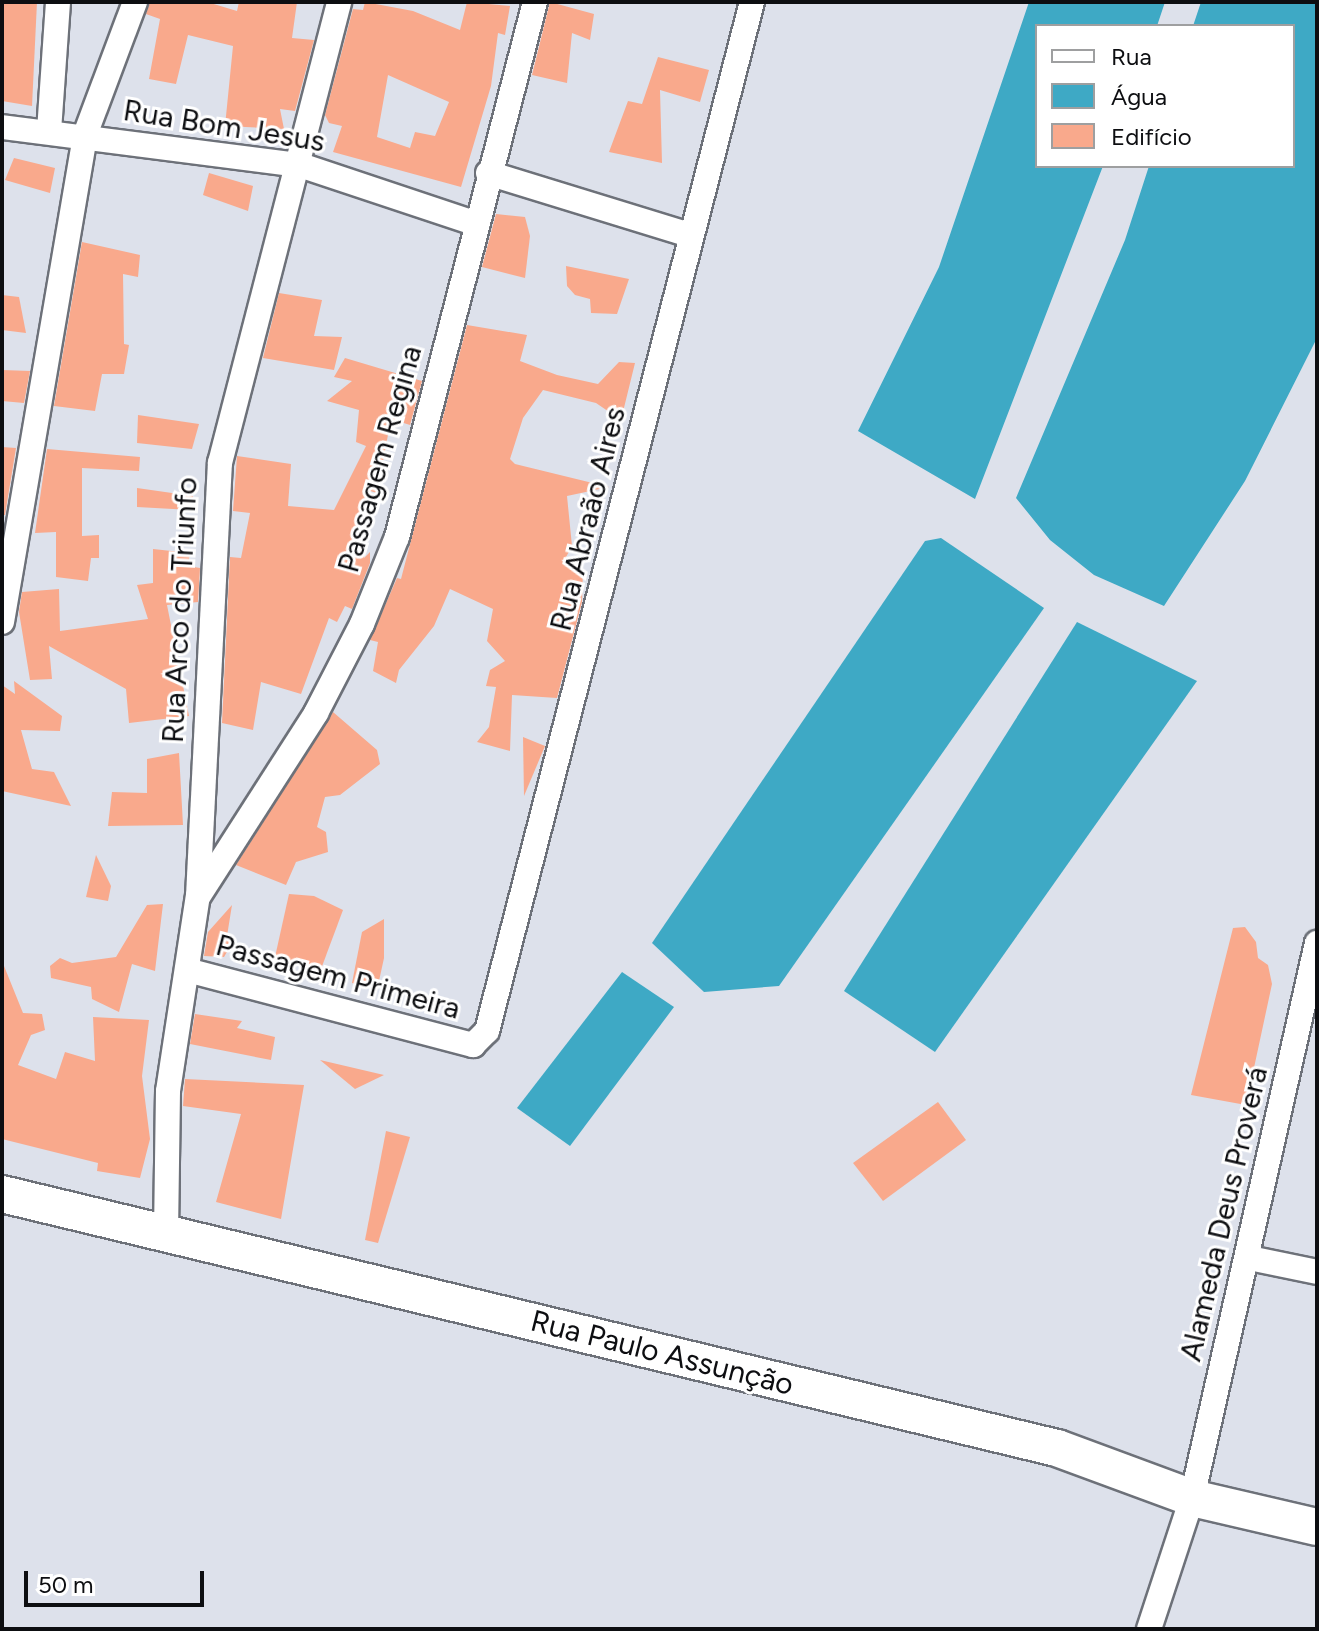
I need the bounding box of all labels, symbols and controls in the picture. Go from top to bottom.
legend [1035,24,1295,168]
text: Rua [1111,42,1152,71]
text: Água [1111,82,1167,111]
street label: Rua Bom Jesus [121,92,327,160]
text: Edifício [1111,122,1192,151]
street label: Passagem Regina [330,341,430,577]
street label: Rua Abraão Aires [543,403,633,635]
street label: Rua Arco do Triunfo [155,476,205,744]
street label: Passagem Primeira [212,927,464,1027]
street label: Alameda Deus Proverá [1173,1063,1275,1365]
street label: Rua Paulo Assunção [527,1303,797,1403]
scale bar [28,1555,208,1605]
text: 50 m [38,1570,94,1599]

